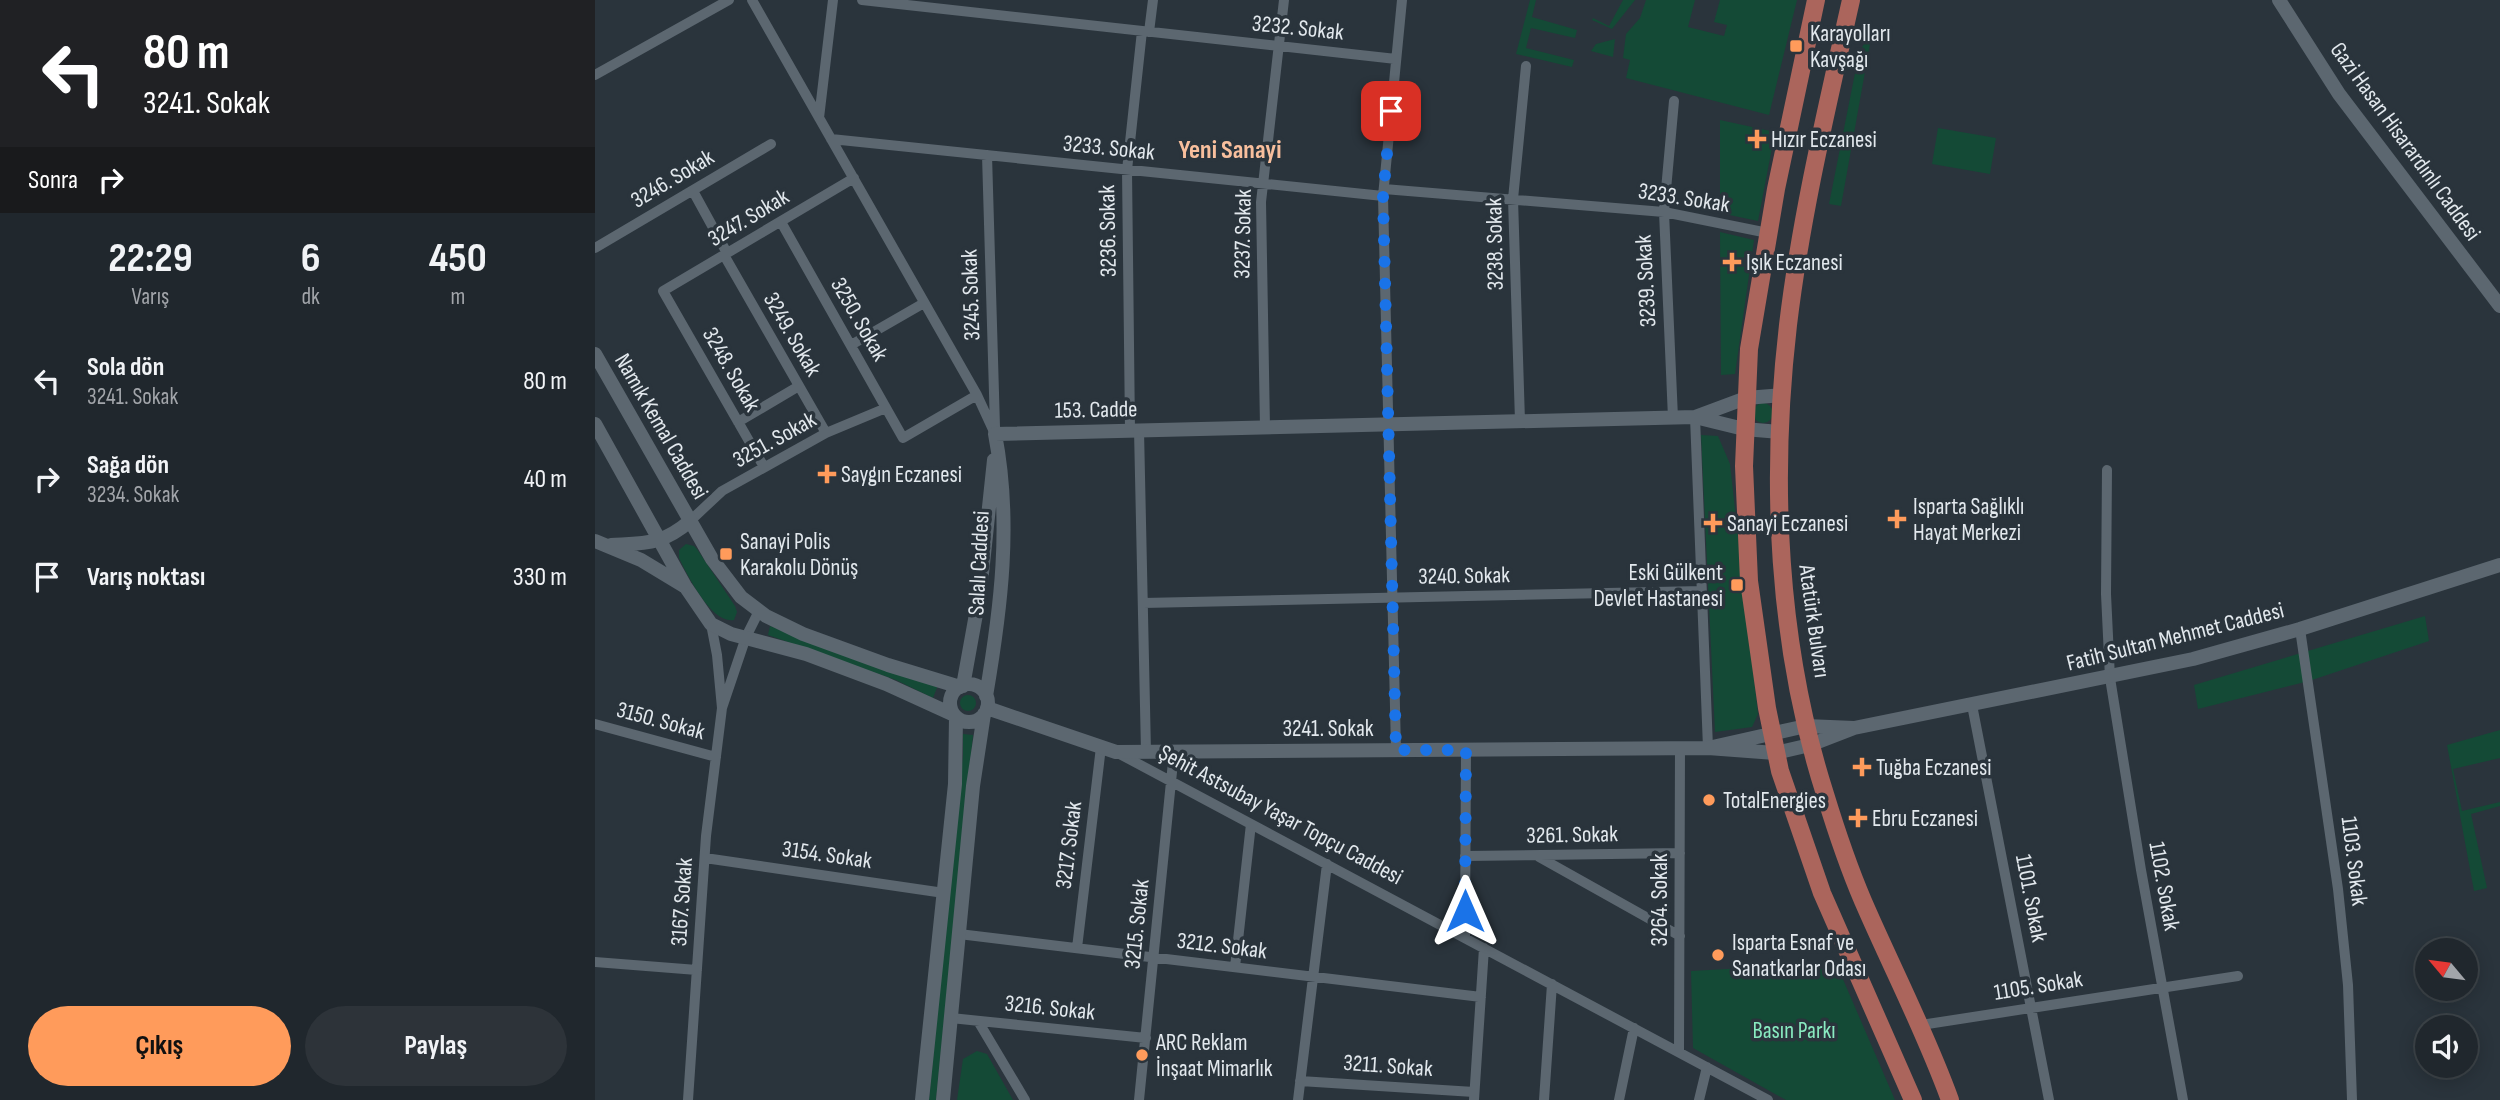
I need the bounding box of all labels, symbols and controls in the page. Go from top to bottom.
street label: 3232. Sokak [1251,9,1345,47]
place label: Karayolları Kavşağı [1810,20,1891,74]
text: 80 m [143,24,230,83]
icon: left [28,28,119,119]
street label: Gazi Hasan Hisarardınlı Caddesi [2324,37,2487,246]
marker: Karayolları Kavşağı [1788,38,1804,54]
pin [1361,81,1421,141]
text: 3241. Sokak [143,84,270,123]
icon: arrive [1372,92,1410,130]
place label: Hızır Eczanesi [1771,126,1877,154]
street label: 3233. Sokak [1062,129,1156,167]
marker: Hızır Eczanesi [1749,131,1765,147]
district label: Yeni Sanayi [1179,135,1281,166]
street label: 3246. Sokak [626,143,719,215]
icon: right [92,161,130,199]
text: Sonra [28,165,78,196]
street label: 3233. Sokak [1636,177,1732,219]
street label: 3247. Sokak [703,183,794,253]
street label: 3236. Sokak [1093,184,1123,277]
street label: 3237. Sokak [1228,189,1258,279]
street label: 3238. Sokak [1480,197,1510,291]
text: 22:29 [108,233,193,284]
text: 6 [301,233,321,284]
text: 450 [429,233,487,284]
street label: 3239. Sokak [1630,234,1662,328]
street label: 3245. Sokak [955,248,987,341]
place label: Işık Eczanesi [1746,249,1843,277]
marker: Işık Eczanesi [1724,254,1740,270]
street label: 3250. Sokak [824,273,894,366]
text: Varış [132,283,169,311]
text: dk [302,283,320,311]
text: m [450,283,465,311]
street label: 3249. Sokak [757,288,827,382]
street label: 3248. Sokak [696,322,766,417]
street label: Namık Kemal Caddesi [608,349,714,504]
text: Sola dön [87,352,164,383]
icon: left [28,362,66,400]
text: 80 m [523,366,567,397]
text: 3241. Sokak [87,383,178,411]
street label: 153. Cadde [1054,395,1138,425]
street label: 3251. Sokak [728,405,821,474]
text: Sağa dön [87,450,169,481]
icon: right [28,460,66,498]
place label: Saygın Eczanesi [841,461,962,489]
text: 40 m [524,464,567,495]
marker: Saygın Eczanesi [819,466,835,482]
text: 3234. Sokak [87,481,179,509]
place label: Isparta Sağlıklı Hayat Merkezi [1913,493,2024,547]
marker: Isparta Sağlıklı Hayat Merkezi [1887,509,1907,529]
street label: Salalı Caddesi [962,510,996,616]
place label: Sanayi Eczanesi [1727,510,1848,538]
marker: Sanayi Eczanesi [1705,515,1721,531]
place label: Sanayi Polis Karakolu Dönüş [740,528,858,582]
marker: Sanayi Polis Karakolu Dönüş [718,546,734,562]
icon: arrive [28,558,66,596]
place label: Eski Gülkent Devlet Hastanesi [1593,559,1723,613]
street label: 3240. Sokak [1418,561,1510,591]
text: Varış noktası [87,562,205,593]
text: 330 m [513,562,567,593]
street label: Atatürk Bulvarı [1792,562,1836,679]
marker: Eski Gülkent Devlet Hastanesi [1729,577,1745,593]
street label: Fatih Sultan Mehmet Caddesi [2064,596,2287,678]
street label: 3150. Sokak [614,696,708,746]
street label: 3241. Sokak [1282,715,1374,743]
street label: Şehit Astsubay Yaşar Topçu Caddesi [1154,739,1407,891]
place label: Tuğba Eczanesi [1876,754,1992,782]
marker: Tuğba Eczanesi [1854,759,1870,775]
place label: TotalEnergies [1723,787,1826,815]
marker: TotalEnergies [1701,792,1717,808]
street label: 3217. Sokak [1050,799,1088,891]
place label: Ebru Eczanesi [1872,805,1978,833]
marker: Ebru Eczanesi [1850,810,1866,826]
street label: 1103. Sokak [2335,815,2373,908]
street label: 3261. Sokak [1526,820,1618,850]
street label: 3154. Sokak [780,835,874,875]
street label: 1102. Sokak [2142,840,2186,933]
street label: 1101. Sokak [2009,852,2053,945]
street label: 3264. Sokak [1646,853,1674,947]
street label: 3167. Sokak [665,857,699,947]
position arrow [1428,874,1502,948]
street label: 3215. Sokak [1118,878,1156,970]
street label: 3212. Sokak [1175,927,1269,965]
place label: Isparta Esnaf ve Sanatkarlar Odası [1732,929,1866,983]
north arrow [2415,938,2478,1001]
map controls [2415,938,2478,1078]
marker: Isparta Esnaf ve Sanatkarlar Odası [1710,947,1726,963]
street label: 1105. Sokak [1992,965,2085,1007]
street label: 3216. Sokak [1003,989,1097,1027]
button: Çıkış [28,1006,291,1086]
button: Paylaş [305,1006,567,1086]
button: sound [2415,1015,2478,1078]
park label: Basın Parkı [1752,1017,1836,1045]
place label: ARC Reklam İnşaat Mimarlık [1155,1029,1273,1083]
marker: ARC Reklam İnşaat Mimarlık [1134,1047,1150,1063]
street label: 3211. Sokak [1342,1049,1434,1083]

